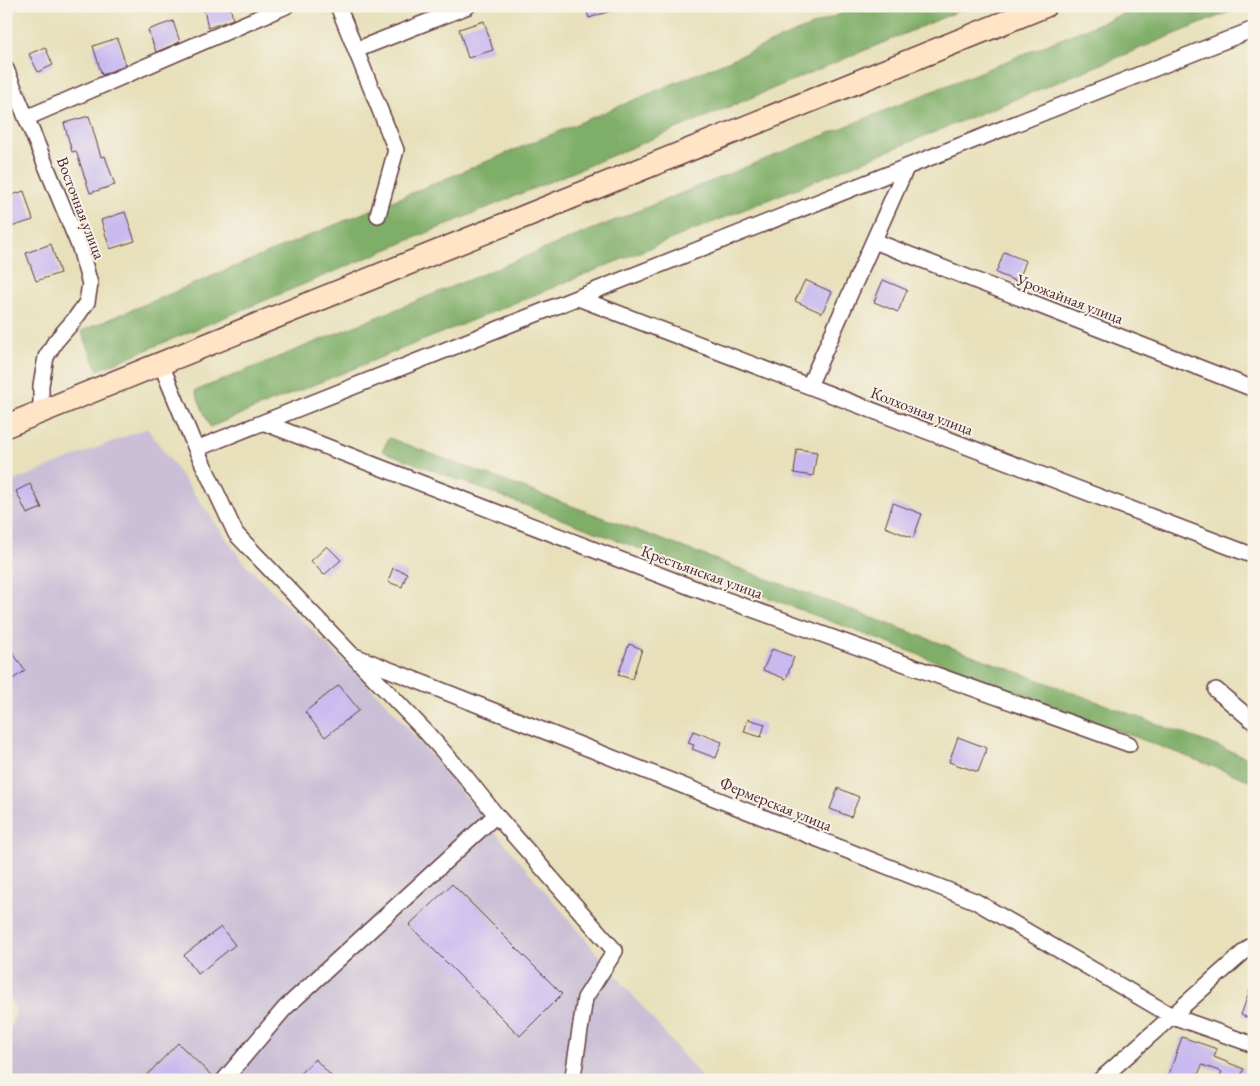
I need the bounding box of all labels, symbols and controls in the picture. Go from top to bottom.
street label: Восточная улица [52,154,110,263]
street label: Урожайная улица [1013,269,1127,329]
street label: Колхозная улица [868,382,977,440]
street label: Крестьянская улица [638,540,766,604]
street label: Фермерская улица [717,772,836,836]

